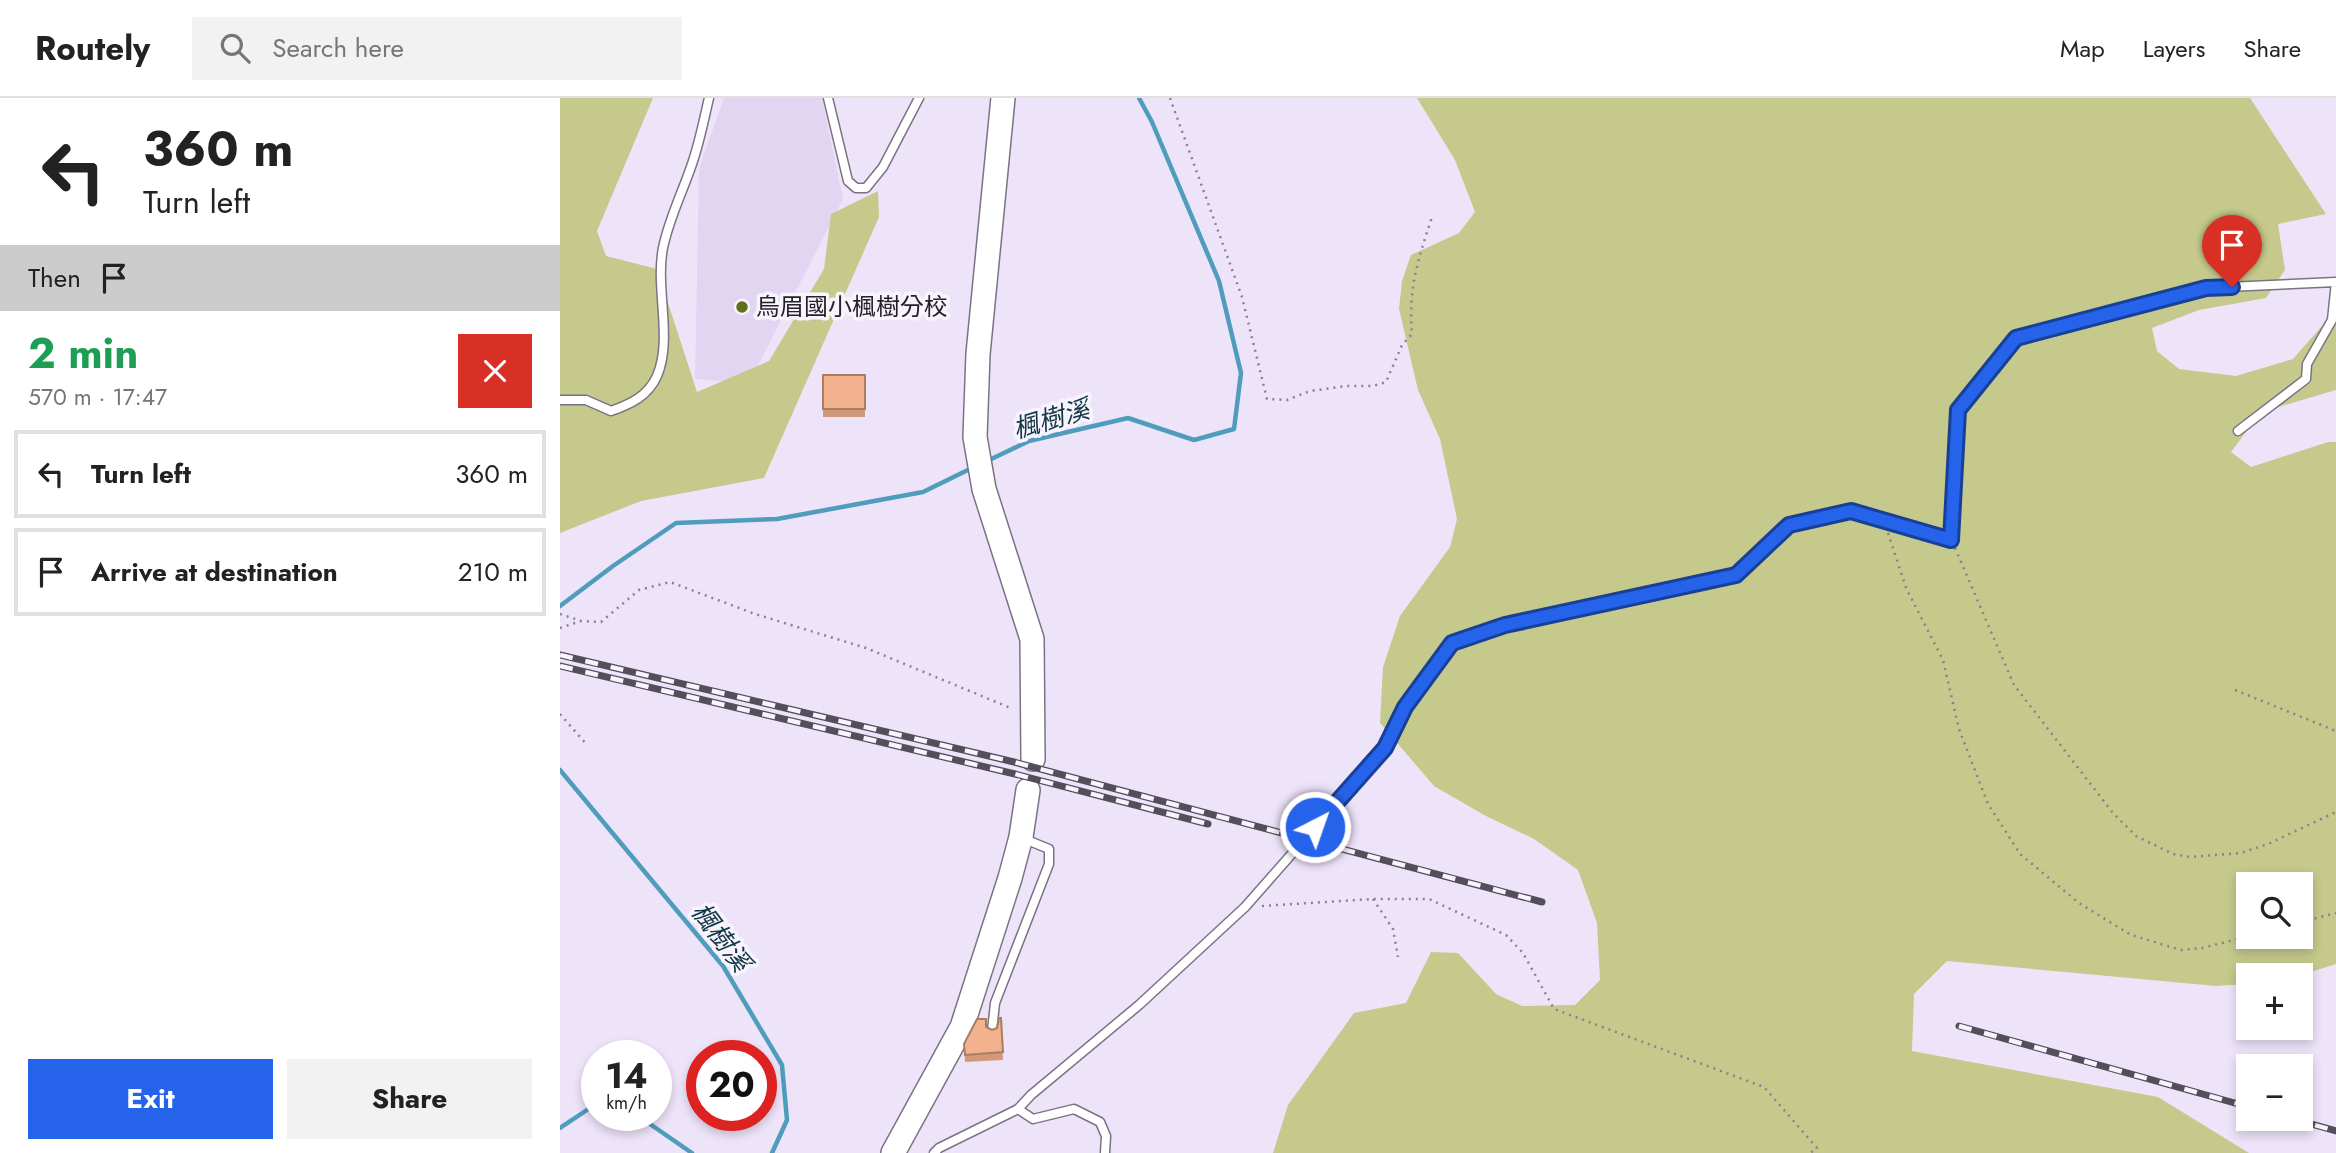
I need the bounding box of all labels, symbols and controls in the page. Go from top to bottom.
search box [192,17,682,80]
text: Routely [35,25,150,72]
icon: search [216,29,254,67]
text: Search here [272,29,404,67]
text: Map [2060,31,2105,66]
text: Layers [2143,31,2205,66]
text: Share [2243,31,2301,66]
text: 360 m [143,114,294,184]
icon: left [28,126,119,217]
text: Turn left [143,179,250,225]
pin [2202,215,2262,287]
icon: arrive [2213,226,2251,264]
text: Then [28,259,81,297]
icon: arrive [95,259,133,297]
place label: 烏眉國小楓樹分校 [756,289,948,324]
marker: 烏眉國小楓樹分校 [734,299,750,315]
text: 2 min [28,323,138,384]
button: close [458,334,532,408]
text: 570 m · 17:47 [28,380,167,414]
water label: 楓樹溪 [1008,389,1098,448]
icon: left [32,455,70,493]
text: Turn left [91,455,191,493]
text: 360 m [455,455,528,493]
icon: arrive [32,553,70,591]
text: Arrive at destination [91,553,338,591]
text: 210 m [458,553,528,591]
position arrow [1278,790,1352,864]
map controls [2236,872,2313,1131]
button: search [2236,872,2313,949]
water label: 楓樹溪 [682,894,762,983]
button: + [2236,963,2313,1040]
speed limit sign: 20 [686,1040,777,1131]
text: 14 [605,1051,648,1101]
button: − [2236,1054,2313,1131]
button: Exit [28,1059,273,1139]
button: Share [287,1059,532,1139]
text: km/h [606,1090,647,1116]

